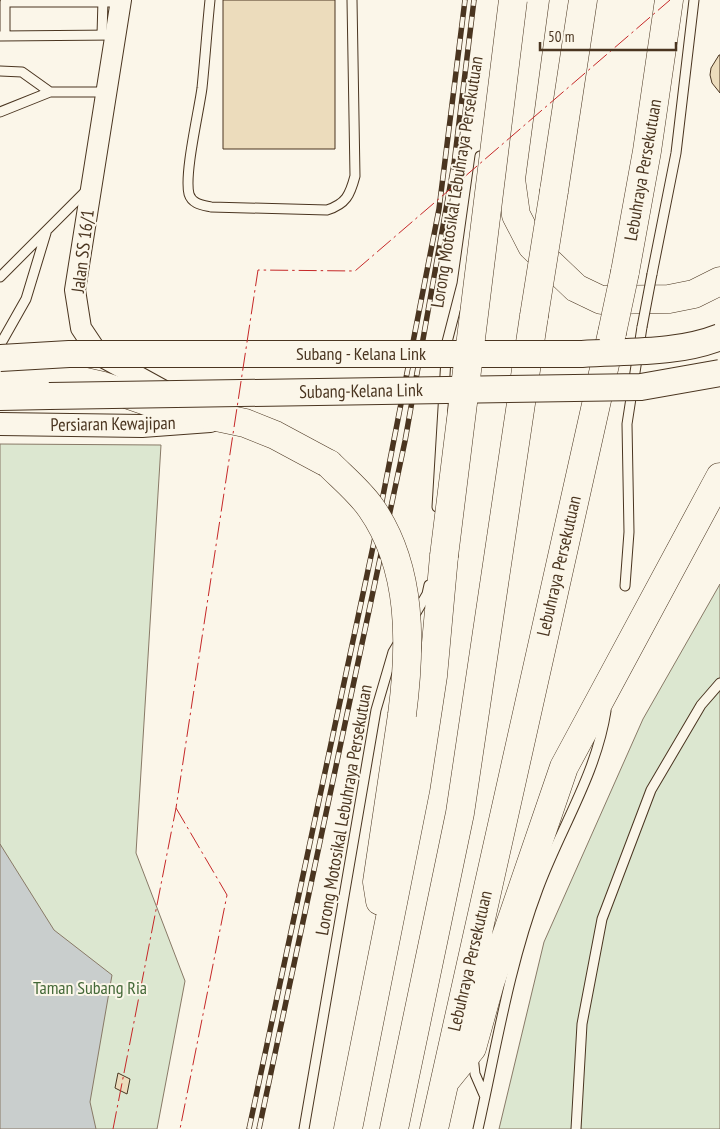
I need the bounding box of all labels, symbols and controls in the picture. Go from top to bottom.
scale bar [540,20,676,52]
text: 50 m [548,27,574,46]
street label: Lorong Motosikal Lebuhraya Persekutuan [425,55,488,309]
street label: Lebuhraya Persekutuan [619,97,666,243]
street label: Jalan SS 16/1 [66,208,99,295]
street label: Subang - Kelana Link [296,342,426,365]
street label: Subang-Kelana Link [299,378,423,403]
street label: Persiaran Kewajipan [50,411,176,436]
street label: Lebuhraya Persekutuan [531,493,586,638]
street label: Lorong Motosikal Lebuhraya Persekutuan [310,683,377,937]
street label: Lebuhraya Persekutuan [442,888,497,1033]
park label: Taman Subang Ria [33,976,147,999]

